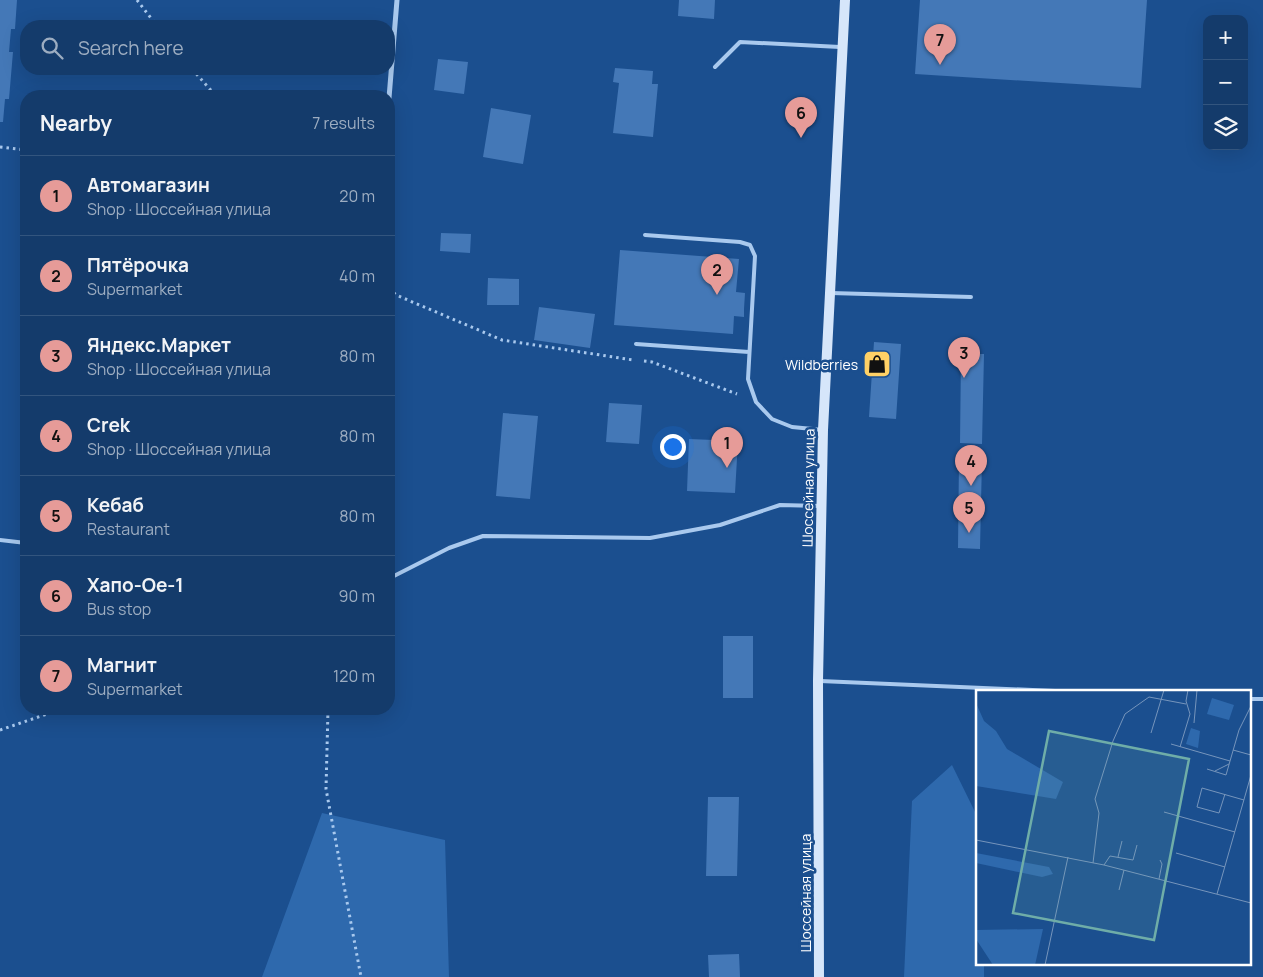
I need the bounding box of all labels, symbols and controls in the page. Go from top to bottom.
map controls [1203,15,1248,150]
button: + [1203,15,1248,60]
search box [20,20,395,75]
pin: 7 [924,24,956,65]
icon: search [38,34,66,62]
text: Search here [78,35,184,61]
button: − [1203,60,1248,105]
pin: 6 [785,97,817,138]
button: layers [1203,105,1248,150]
text: Nearby [40,109,112,137]
text: 7 results [312,112,375,134]
text: Автомагазин [87,172,210,198]
text: 1 [52,185,60,207]
text: 20 m [339,185,375,207]
text: Shop · Шоссейная улица [87,198,271,220]
text: Пятёрочка [87,252,189,278]
pin: 2 [701,254,733,295]
text: 2 [51,265,61,287]
text: 40 m [339,265,375,287]
text: Supermarket [87,278,183,300]
text: Яндекс.Маркет [87,332,231,358]
pin: 3 [948,337,980,378]
text: 3 [51,345,61,367]
text: 80 m [339,345,375,367]
shop icon: Wildberries [862,349,892,379]
place label: Wildberries [785,355,858,374]
text: Shop · Шоссейная улица [87,358,271,380]
text: Crek [87,412,130,438]
text: 4 [51,425,61,447]
text: 80 m [339,425,375,447]
pin: 1 [711,427,743,468]
street label: Шоссейная улица [797,429,819,547]
your location [660,434,686,460]
text: Shop · Шоссейная улица [87,438,271,460]
pin: 4 [955,445,987,486]
text: Кебаб [87,492,144,518]
pin: 5 [953,492,985,533]
text: 5 [51,505,61,527]
text: 80 m [339,505,375,527]
text: Restaurant [87,518,170,540]
text: Хапо-Ое-1 [87,572,184,598]
text: 6 [51,585,61,607]
text: 90 m [339,585,375,607]
text: Bus stop [87,598,151,620]
text: Магнит [87,652,157,678]
text: 7 [52,665,60,687]
text: 120 m [333,665,375,687]
text: Supermarket [87,678,183,700]
inset map [976,690,1250,964]
street label: Шоссейная улица [796,834,815,952]

